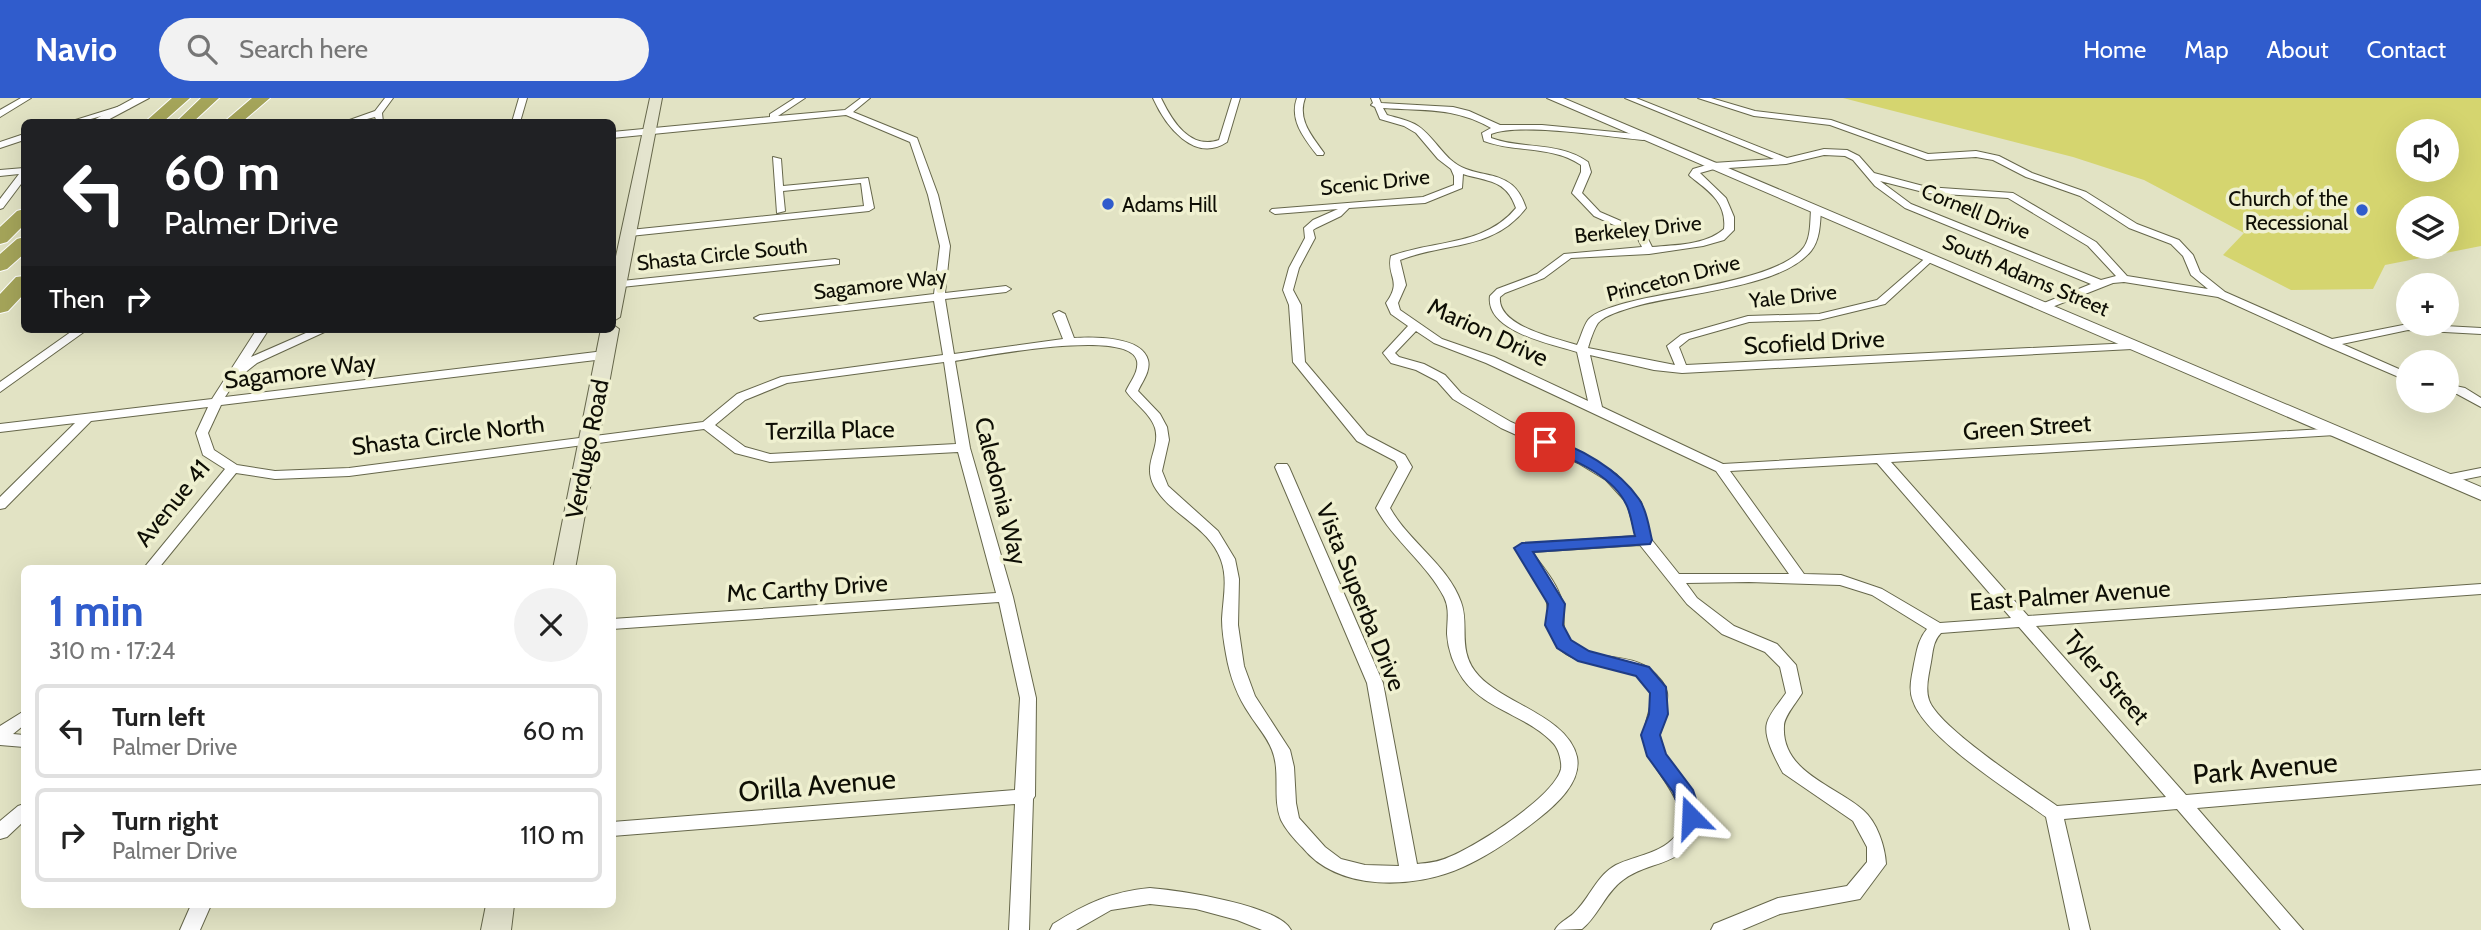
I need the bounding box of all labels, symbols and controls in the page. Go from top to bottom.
search box [159,18,649,81]
text: Navio [35,29,117,69]
icon: search [183,30,221,68]
text: Search here [239,33,368,65]
text: Home [2083,35,2146,64]
text: Map [2184,35,2229,64]
text: About [2267,35,2329,64]
text: Contact [2367,35,2446,64]
map controls [2396,119,2459,413]
button: sound [2396,119,2459,182]
text: 60 m [164,143,280,202]
icon: left [49,147,140,238]
street label: Scenic Drive [1319,164,1431,200]
street label: Cornell Drive [1918,178,2034,244]
place label: Church of the Recessional [2228,186,2348,235]
place label: Adams Hill [1122,192,1217,217]
marker: Adams Hill [1100,196,1116,212]
button: layers [2396,196,2459,259]
marker: Church of the Recessional [2354,202,2370,218]
text: Palmer Drive [164,203,338,242]
street label: Berkeley Drive [1573,210,1703,248]
street label: South Adams Street [1939,229,2113,321]
street label: Shasta Circle South [635,233,809,275]
street label: Princeton Drive [1604,249,1743,307]
street label: Sagamore Way [812,263,948,305]
button: + [2396,273,2459,336]
street label: Yale Drive [1747,279,1838,313]
icon: right [119,280,157,318]
text: Then [49,283,105,315]
street label: Marion Drive [1423,292,1553,372]
street label: Scofield Drive [1743,324,1885,360]
street label: Sagamore Way [222,347,378,395]
button: − [2396,350,2459,413]
street label: Verdugo Road [559,377,615,521]
street label: Green Street [1962,408,2092,446]
street label: Shasta Circle North [350,409,546,461]
pin [1515,412,1575,472]
street label: Terzilla Place [765,414,895,446]
street label: Caledonia Way [969,414,1033,568]
icon: arrive [1526,423,1564,461]
street label: Avenue 41 [128,454,216,552]
street label: Vista Superba Drive [1310,499,1412,695]
street label: Mc Carthy Drive [725,568,889,608]
street label: East Palmer Avenue [1969,574,2171,616]
text: 1 min [49,585,144,637]
button: close [514,588,588,662]
street label: Tyler Street [2058,624,2156,730]
text: 310 m · 17:24 [49,637,175,665]
text: Turn left [112,701,205,733]
icon: left [53,712,91,750]
text: 60 m [522,715,584,747]
text: Palmer Drive [112,733,237,761]
street label: Park Avenue [2191,745,2339,791]
street label: Orilla Avenue [737,761,897,809]
position arrow [1654,780,1728,854]
text: Turn right [112,805,218,837]
icon: right [53,816,91,854]
text: 110 m [520,819,584,851]
text: Palmer Drive [112,837,237,865]

